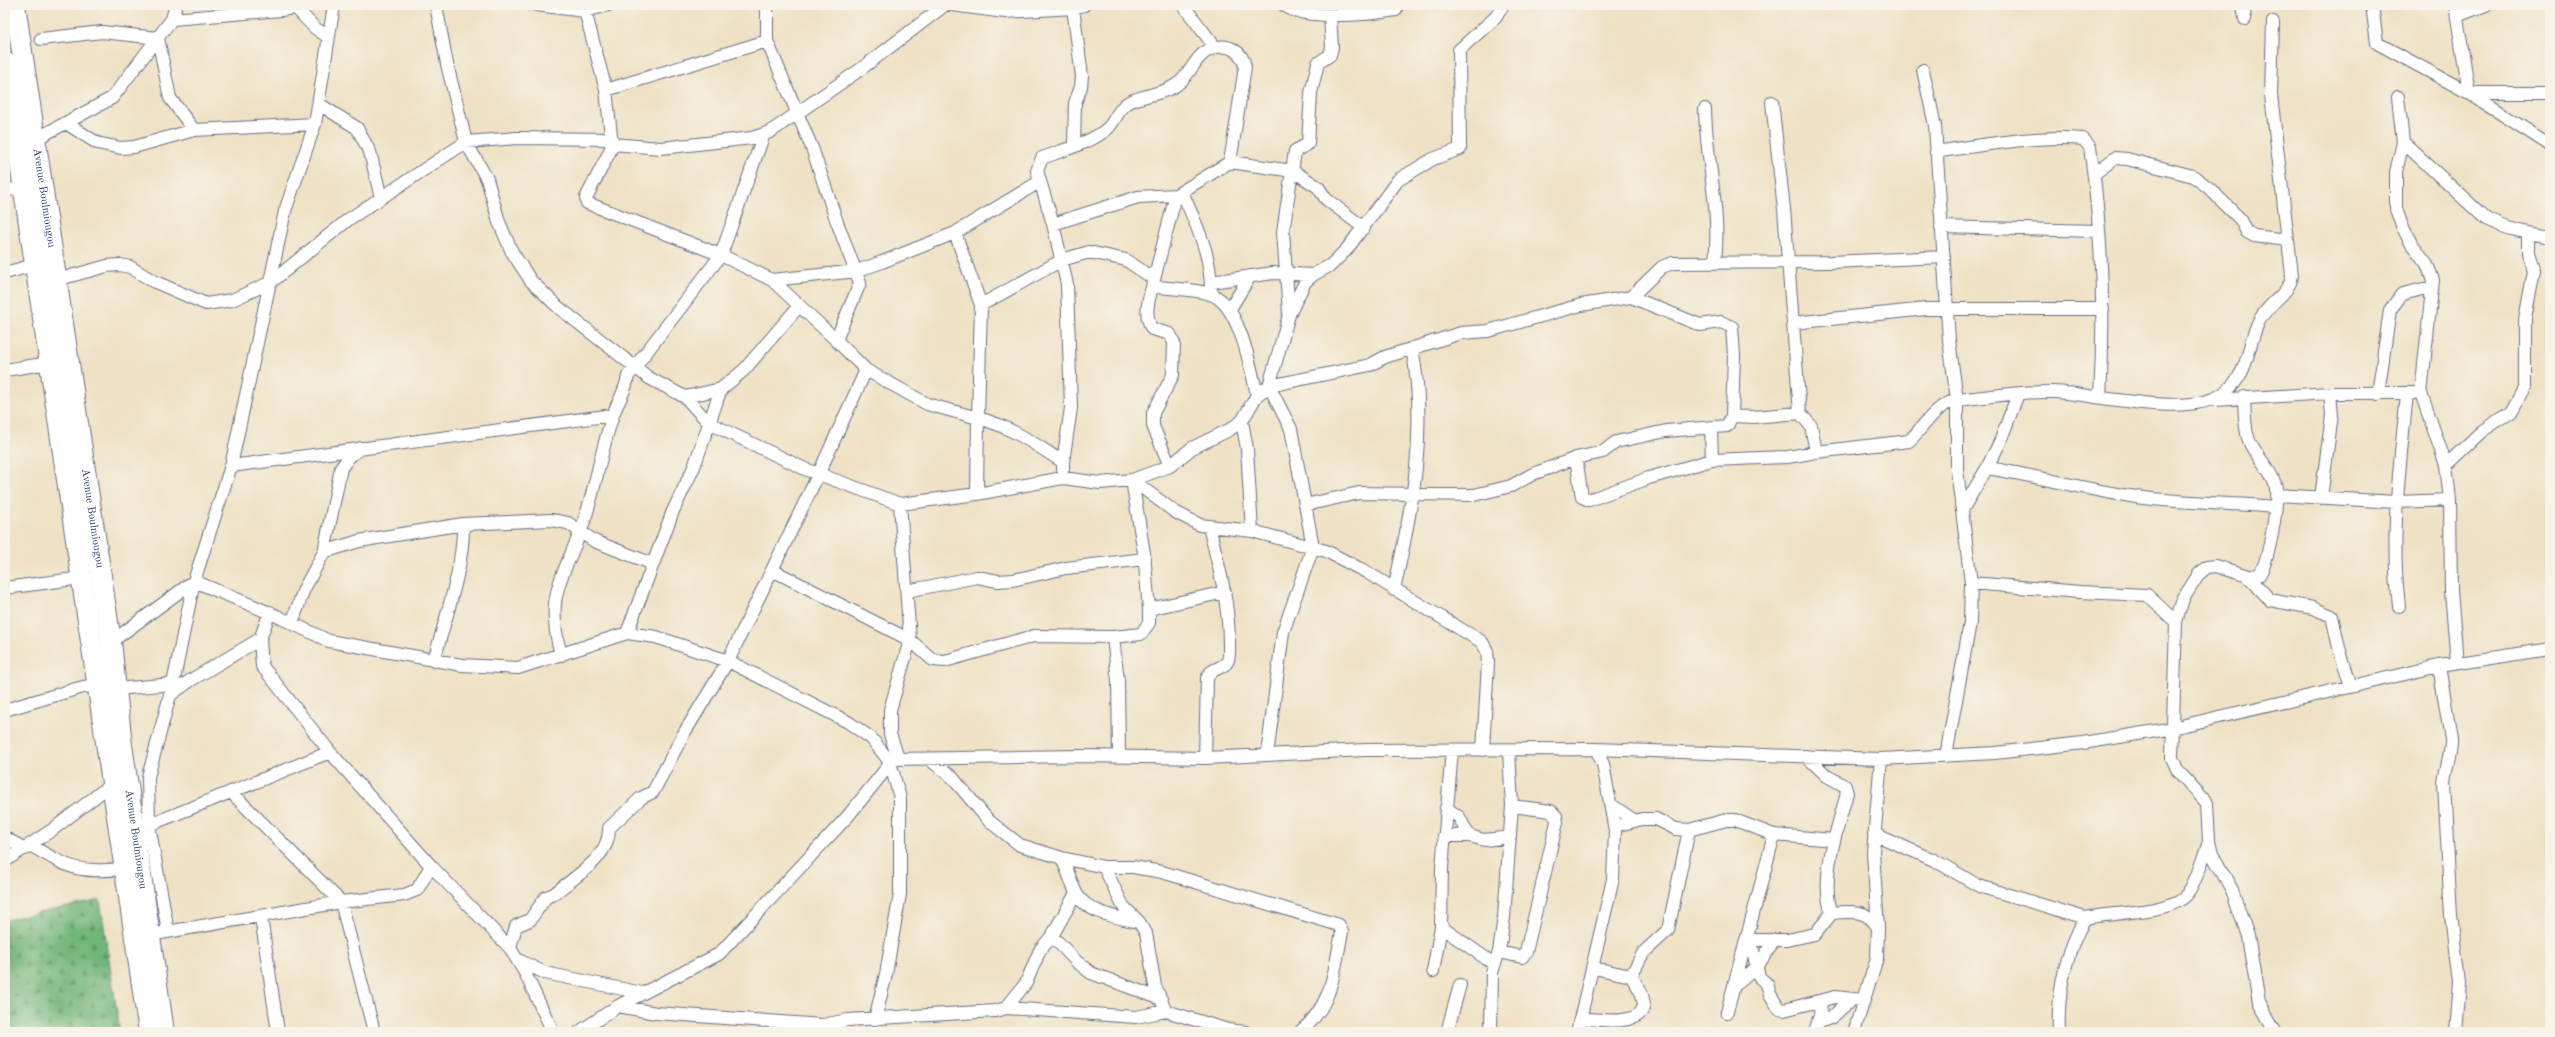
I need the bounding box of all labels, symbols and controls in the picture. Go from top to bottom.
street label: Avenue Boulmiougou [31,147,57,248]
street label: Avenue Boulmiougou [79,468,105,569]
street label: Avenue Boulmiougou [123,789,149,890]

